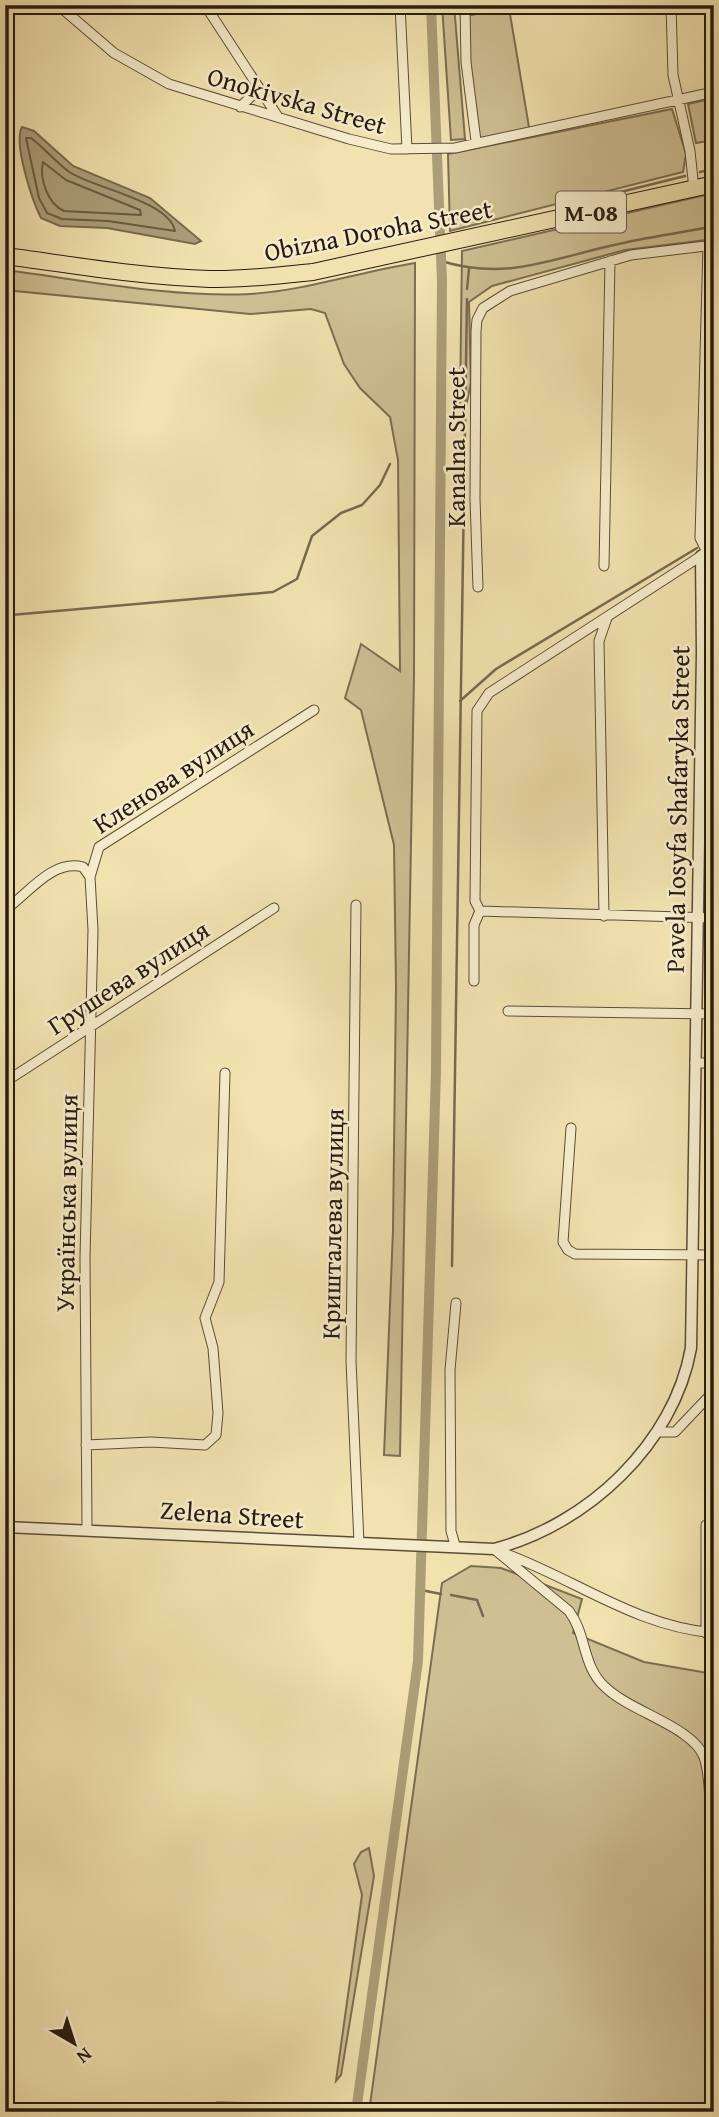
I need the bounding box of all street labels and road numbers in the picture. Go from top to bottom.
street label: Onokivska Street [203,56,391,144]
street label: Obizna Doroha Street [261,189,495,271]
road number: М-08 [556,192,626,232]
street label: Kanalna Street [436,367,475,527]
street label: Pavela Iosyfa Shafaryka Street [655,645,699,973]
street label: Кленова вулиця [85,709,261,843]
street label: Грушева вулиця [39,910,217,1044]
street label: Українська вулиця [45,1094,87,1312]
street label: Кришталева вулиця [310,1108,354,1340]
street label: Zelena Street [159,1490,305,1538]

